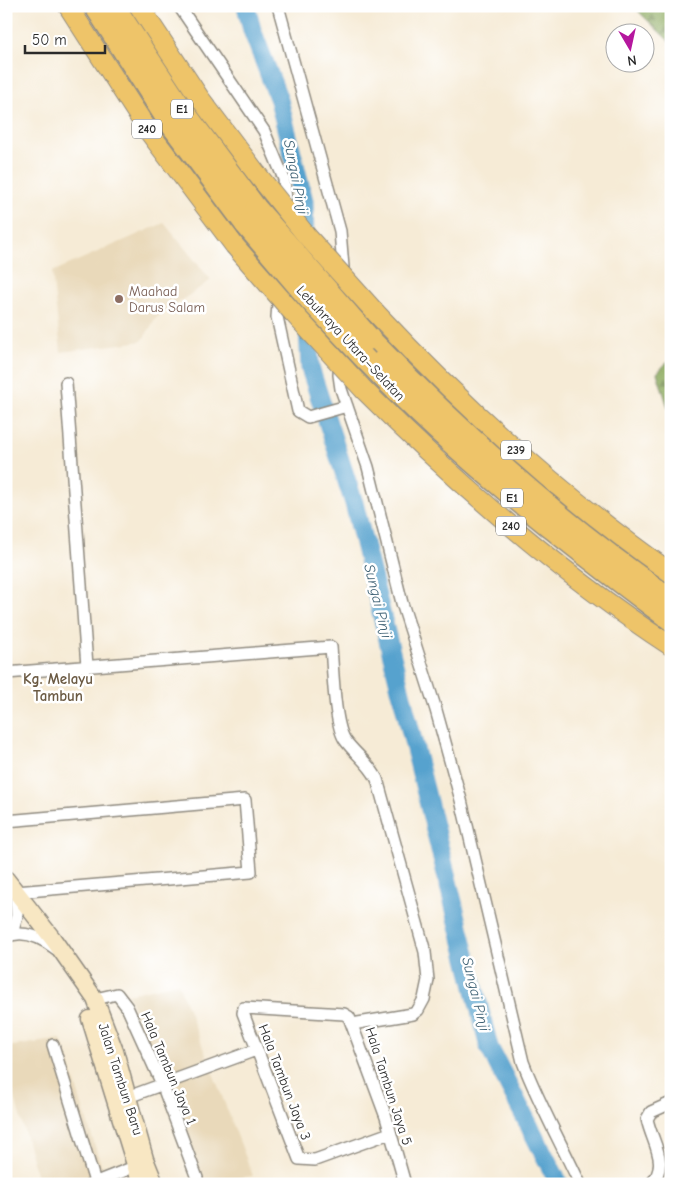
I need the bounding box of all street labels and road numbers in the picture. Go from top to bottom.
road number: E1 [171,100,193,118]
road number: 240 [132,120,162,138]
street label: Lebuhraya Utara–Selatan [293,282,408,405]
road number: 239 [501,440,531,460]
road number: E1 [501,488,523,508]
road number: 240 [496,516,526,536]
street label: Hala Tambun Jaya 1 [137,1009,200,1127]
street label: Jalan Tambun Baru [94,1021,147,1137]
street label: Hala Tambun Jaya 3 [255,1022,314,1143]
street label: Hala Tambun Jaya 5 [361,1025,416,1147]

